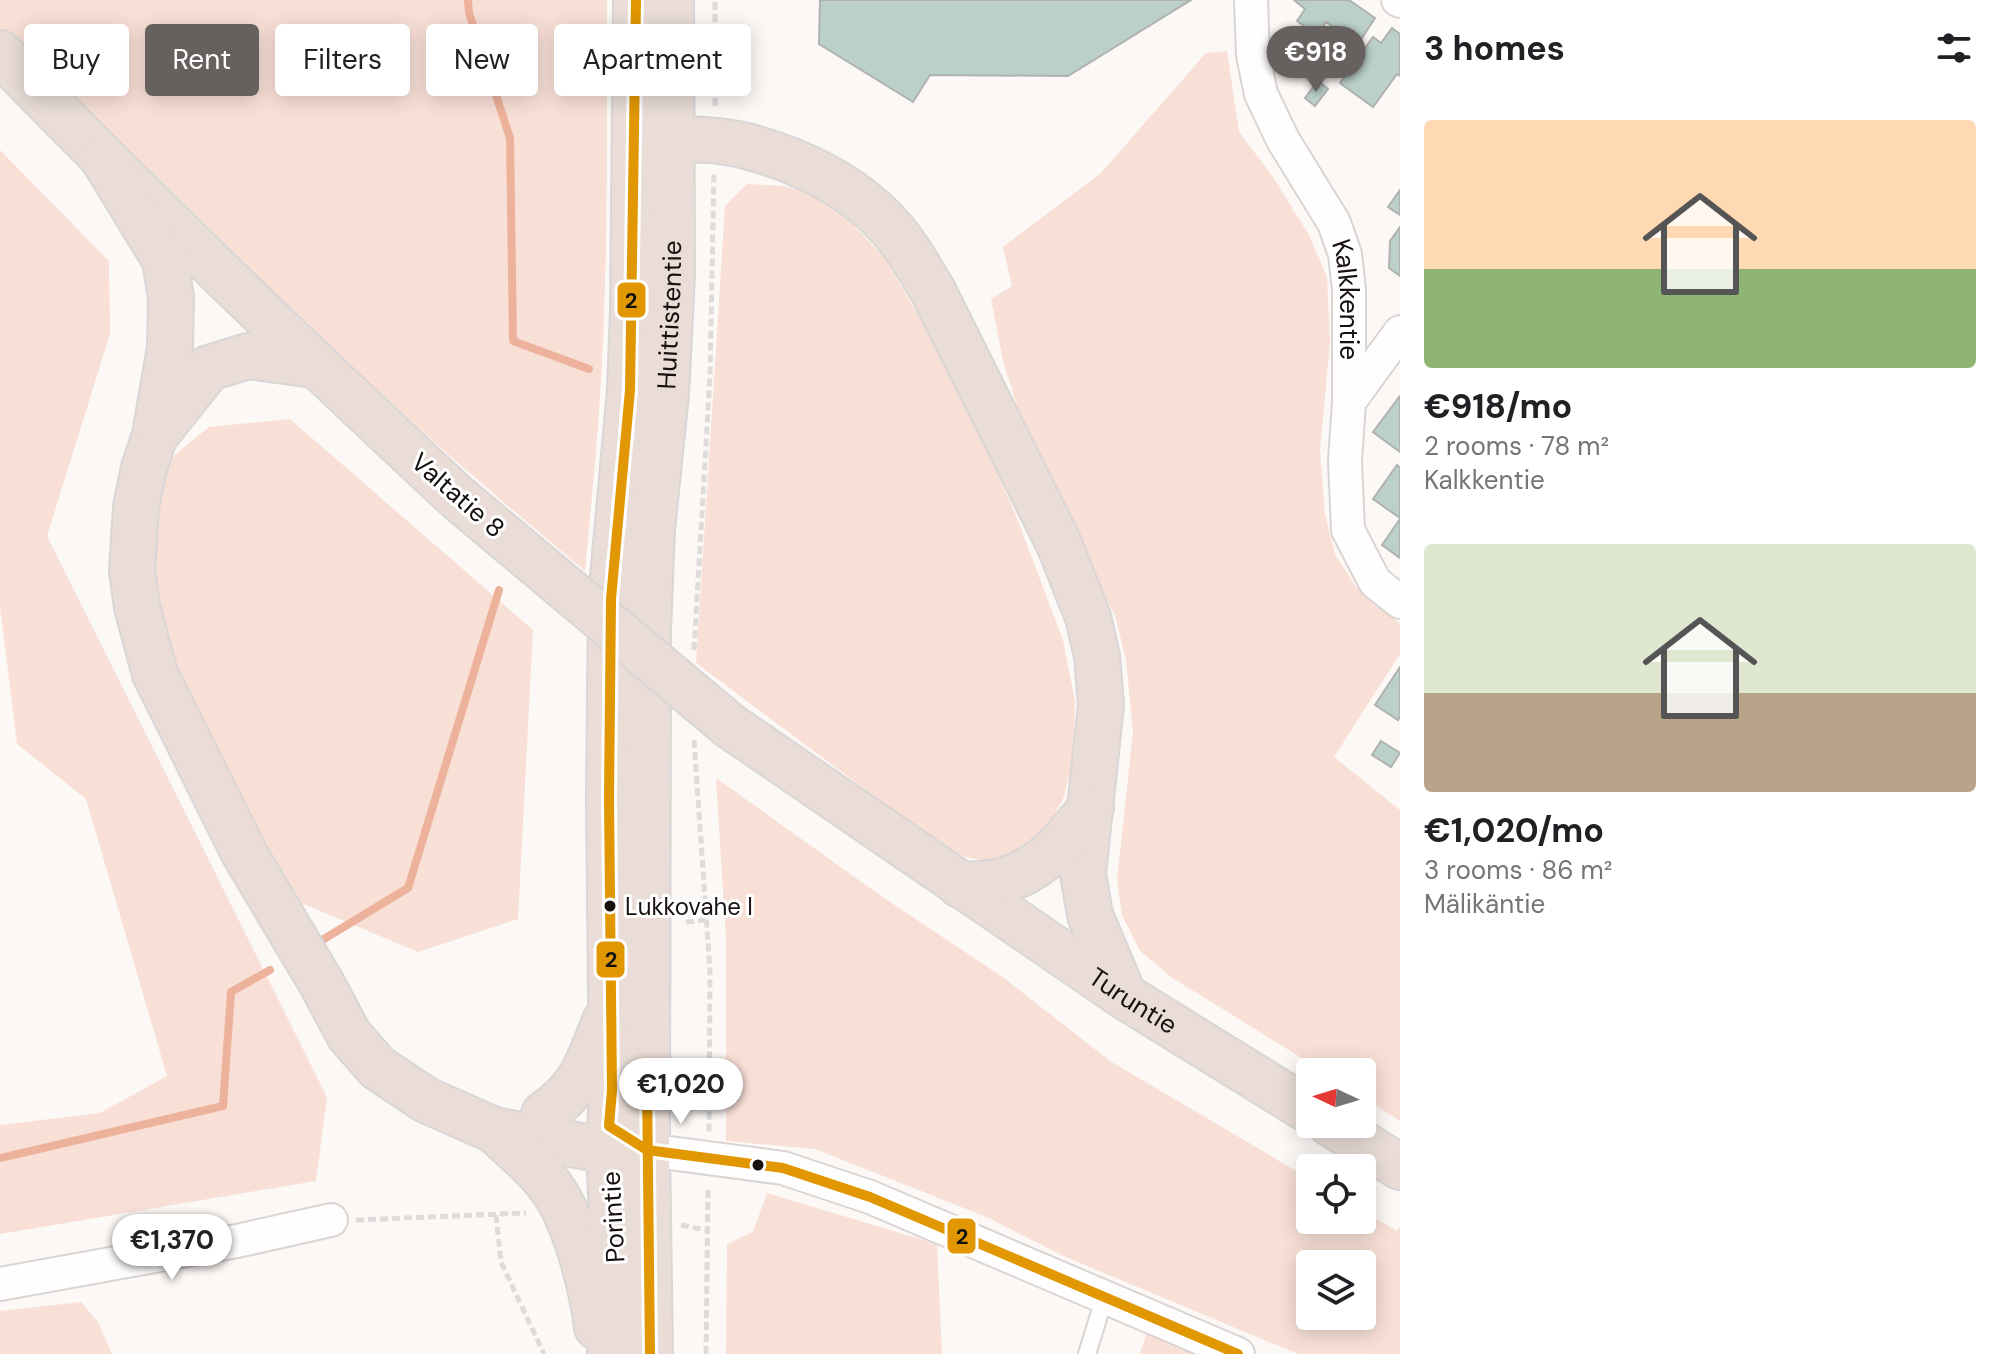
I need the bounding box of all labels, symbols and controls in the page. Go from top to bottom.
chip: Buy [24,24,129,96]
chip: Rent [145,24,259,96]
chip: Filters [275,24,410,96]
chip: New [426,24,538,96]
chip: Apartment [554,24,751,96]
pin: €918 [1269,26,1363,94]
text: 3 homes [1424,26,1565,71]
icon: filters [1932,26,1976,70]
text: €918 [1285,35,1347,69]
icon: home [1628,172,1772,316]
street label: Kalkkentie [1324,235,1366,360]
street label: Huittistentie [649,241,689,390]
line badge: 2 [616,281,647,319]
text: 2 [625,286,637,315]
text: €918/mo [1424,384,1572,429]
text: 2 rooms · 78 m² [1424,429,1609,463]
street label: Valtatie 8 [404,445,512,545]
text: Kalkkentie [1424,463,1545,497]
icon: home [1628,596,1772,740]
text: €1,020/mo [1424,808,1604,853]
text: 3 rooms · 86 m² [1424,853,1612,887]
text: Mälikäntie [1424,887,1545,921]
place label: Lukkovahe I [625,891,753,922]
marker: Lukkovahe I [602,898,618,914]
line badge: 2 [595,940,626,979]
text: 2 [605,945,617,974]
street label: Turuntie [1082,960,1184,1042]
pin: €1,020 [616,1058,746,1126]
north arrow [1296,1058,1376,1138]
map controls [1296,1058,1376,1330]
text: €1,020 [637,1067,725,1101]
button: locate [1296,1154,1376,1234]
unlabelled marker [750,1157,766,1173]
street label: Porintie [594,1170,632,1264]
pin: €1,370 [107,1214,237,1282]
line badge: 2 [946,1217,977,1255]
text: 2 [956,1222,968,1251]
text: €1,370 [130,1223,214,1257]
button: layers [1296,1250,1376,1330]

